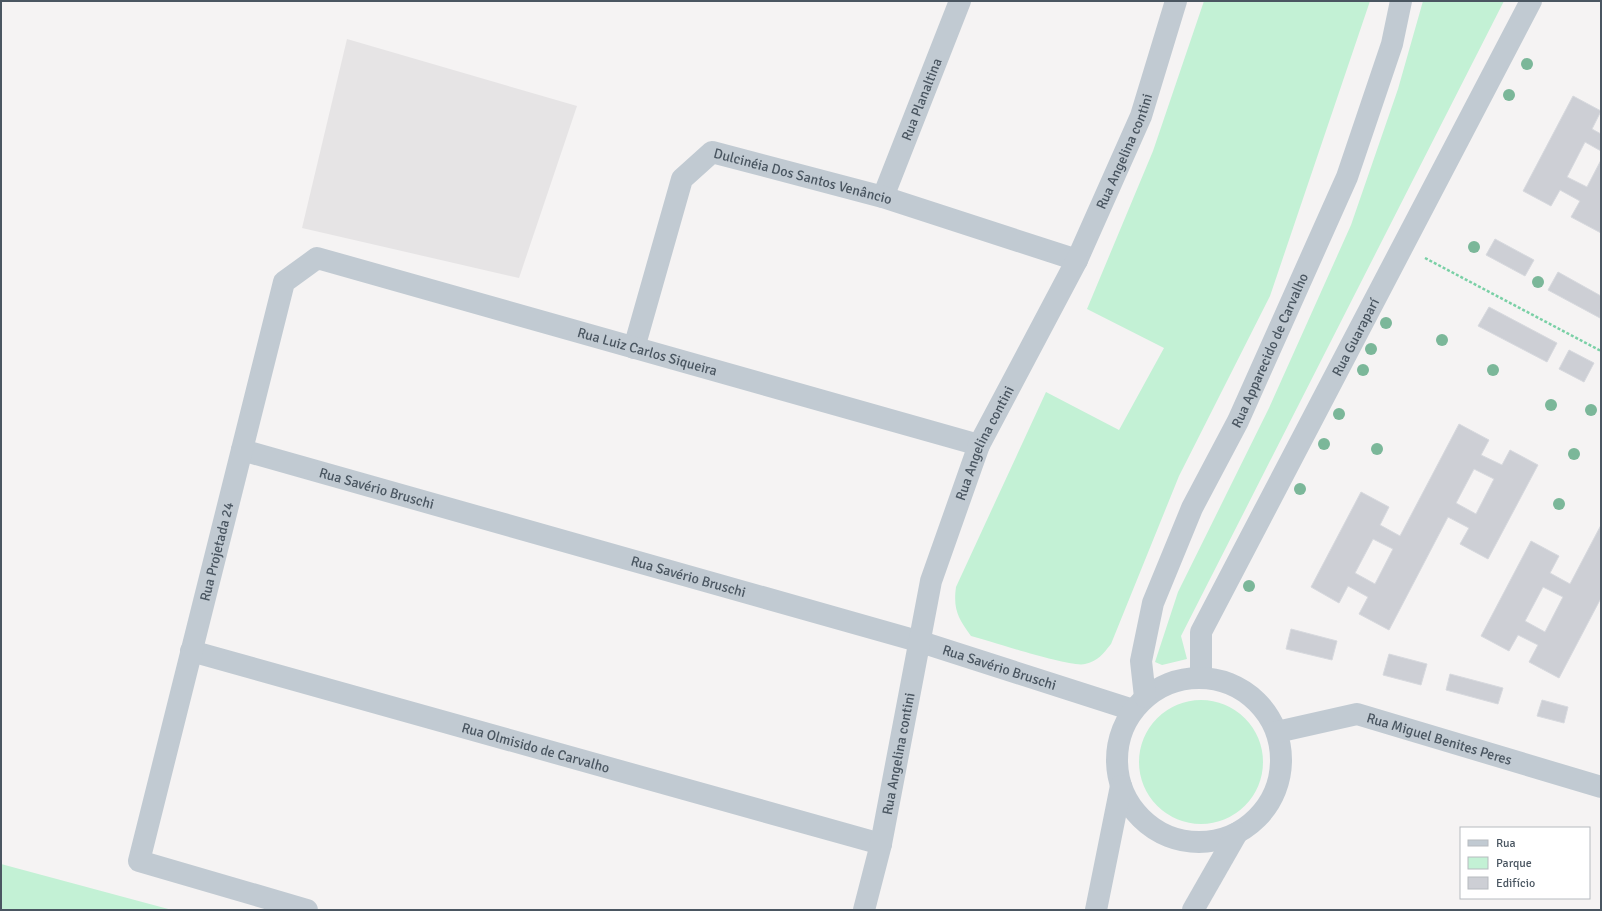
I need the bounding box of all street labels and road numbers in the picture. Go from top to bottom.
street label: Rua Planaltina [898,56,946,143]
street label: Rua Angelina contini [1093,92,1156,212]
street label: Dulcinéia Dos Santos Venâncio [712,145,894,208]
street label: Rua Apparecido de Carvalho [1228,270,1312,431]
street label: Rua Guaraparí [1328,295,1383,379]
street label: Rua Luiz Carlos Siqueira [575,324,719,380]
street label: Rua Angelina contini [952,383,1018,503]
street label: Rua Savério Bruschi [317,464,436,513]
street label: Rua Projetada 24 [196,500,238,603]
street label: Rua Savério Bruschi [629,552,748,601]
street label: Rua Savério Bruschi [940,641,1058,694]
street label: Rua Angelina contini [879,691,919,816]
street label: Rua Miguel Benites Peres [1365,709,1514,769]
street label: Rua Olmisido de Carvalho [460,719,612,777]

